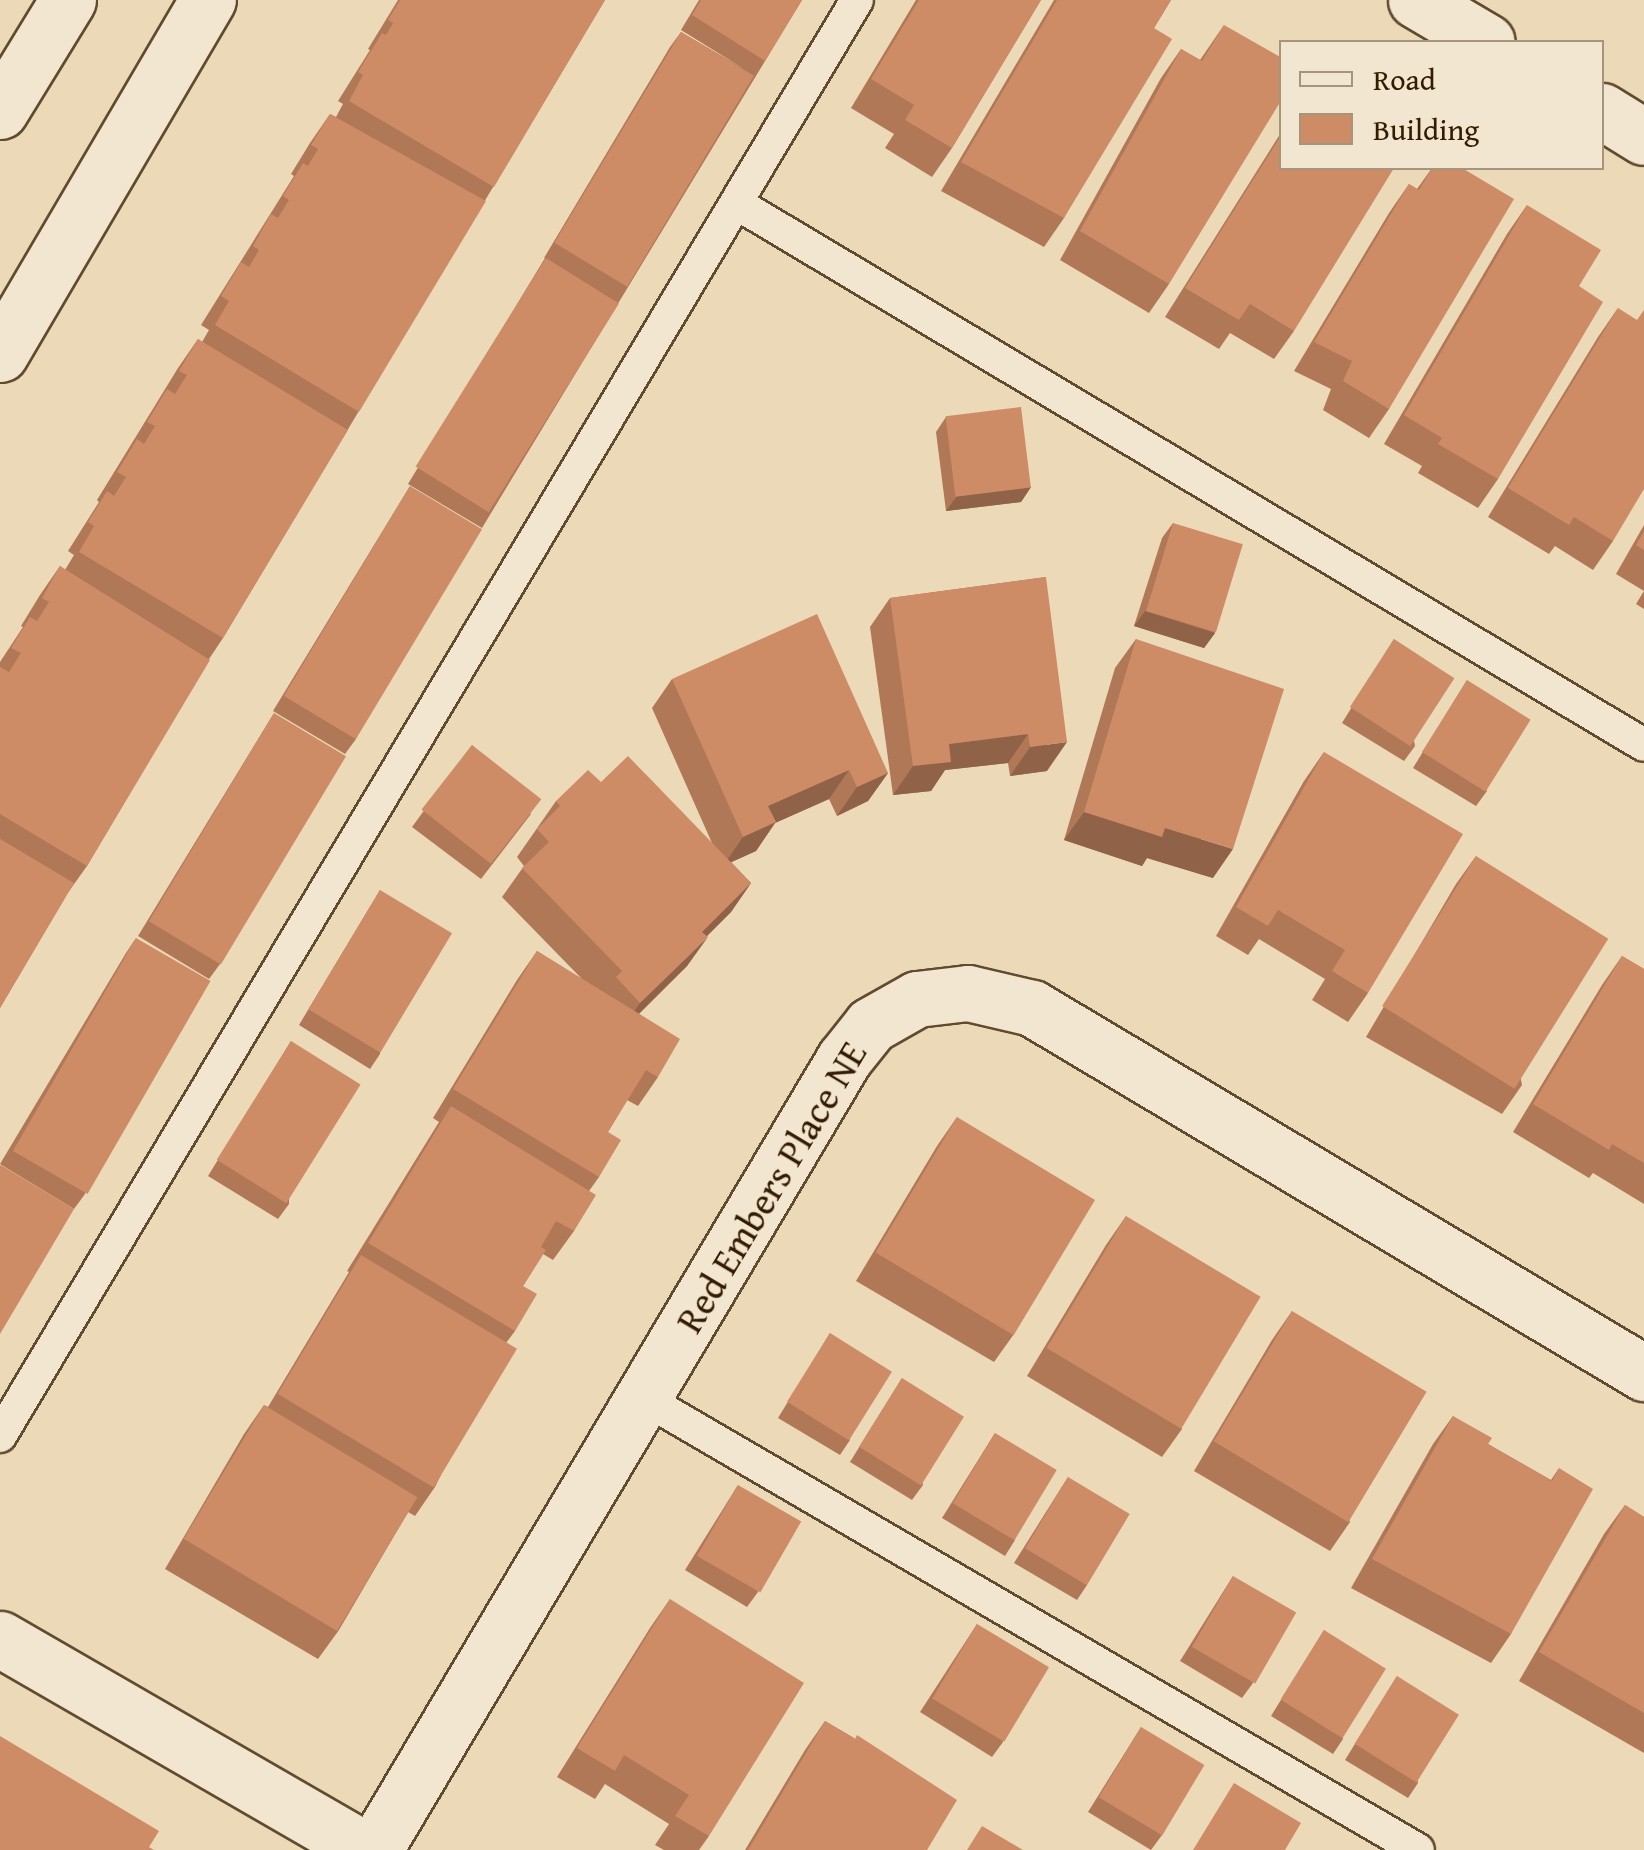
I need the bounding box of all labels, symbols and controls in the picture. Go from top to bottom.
legend [1279,40,1604,170]
text: Road [1373,57,1436,101]
text: Building [1373,107,1479,151]
street label: Red Embers Place NE [666,1033,876,1341]

